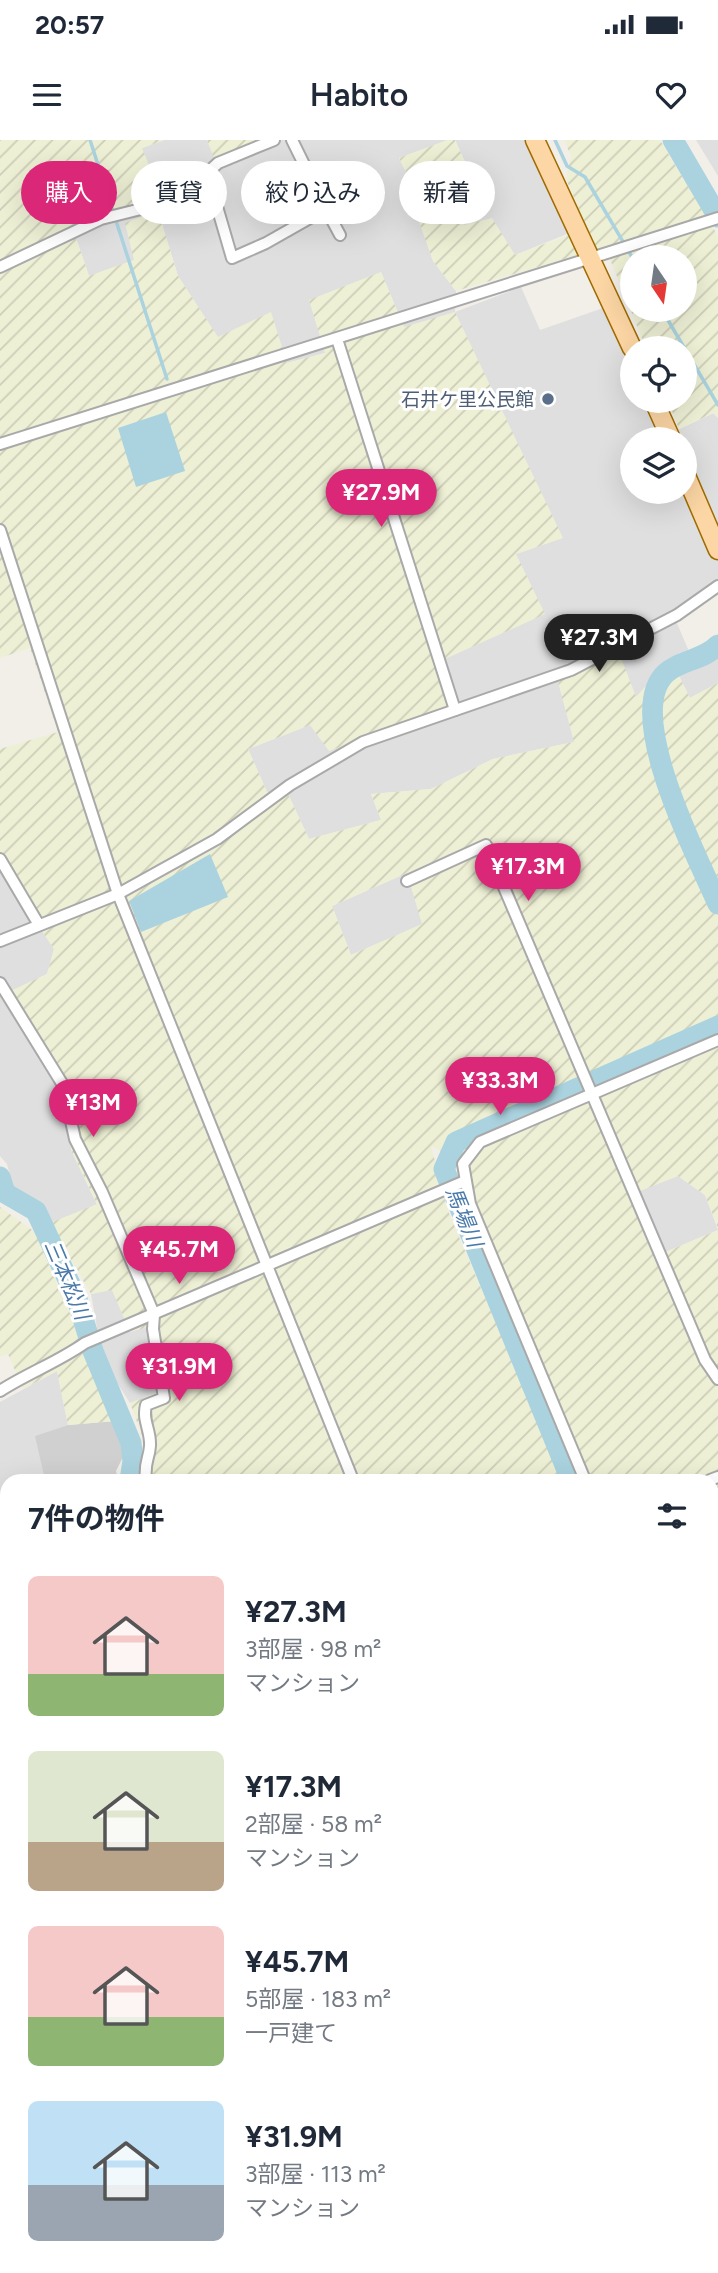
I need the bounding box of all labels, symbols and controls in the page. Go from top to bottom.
text: 20:57 [35,9,104,41]
icon: menu [28,76,66,114]
text: Habito [310,76,408,114]
icon: heart [652,76,690,114]
chip: 購入 [21,161,117,224]
chip: 賃貸 [131,161,227,224]
chip: 絞り込み [241,161,385,224]
chip: 新着 [399,161,495,224]
north arrow [620,245,696,322]
map controls [620,245,697,504]
button: locate [620,336,697,413]
place label: 石井ケ里公民館 [401,388,534,411]
marker: 石井ケ里公民館 [540,391,556,407]
button: layers [620,427,697,504]
pin: ¥27.9M [324,470,438,529]
text: ¥27.9M [342,478,420,506]
pin: ¥27.3M [542,615,656,674]
text: ¥27.3M [560,623,638,651]
pin: ¥17.3M [471,844,585,903]
text: ¥17.3M [491,852,565,880]
pin: ¥33.3M [443,1058,557,1117]
text: ¥33.3M [461,1066,539,1094]
pin: ¥13M [52,1080,134,1139]
text: ¥13M [65,1088,121,1116]
water label: 馬場川 [441,1183,489,1253]
pin: ¥45.7M [122,1226,236,1286]
text: ¥45.7M [139,1235,219,1263]
water label: 三本松川 [40,1236,96,1325]
pin: ¥31.9M [122,1344,236,1403]
text: ¥31.9M [142,1352,216,1380]
icon: filters [653,1497,691,1535]
text: 7件の物件 [28,1500,165,1537]
text: ¥27.3M [245,1593,347,1630]
icon: home [84,1604,168,1688]
text: 3部屋 · 98 m² [245,1635,381,1663]
text: マンション [245,1669,360,1697]
text: ¥17.3M [245,1768,342,1805]
icon: home [84,1779,168,1863]
text: 2部屋 · 58 m² [245,1810,382,1838]
text: マンション [245,1844,360,1872]
text: ¥45.7M [245,1943,349,1980]
icon: home [84,1954,168,2038]
text: 5部屋 · 183 m² [245,1985,391,2013]
text: 一戸建て [245,2019,337,2047]
text: ¥31.9M [245,2118,343,2155]
icon: home [84,2129,168,2213]
text: 3部屋 · 113 m² [245,2160,386,2188]
text: マンション [245,2194,360,2222]

